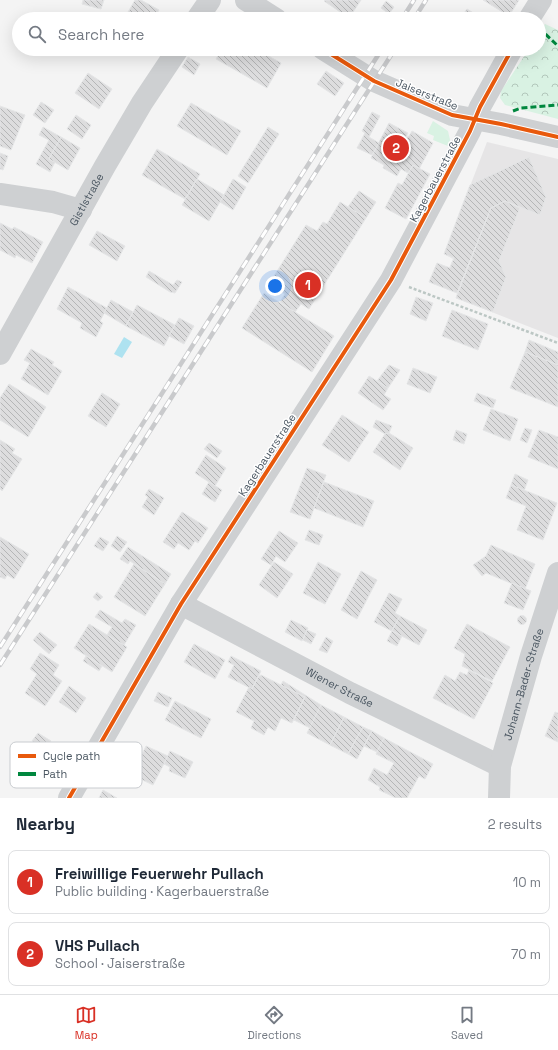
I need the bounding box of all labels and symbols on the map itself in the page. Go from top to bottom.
street label: Jaiserstraße [394,75,460,113]
pin: 2 [383,133,409,163]
street label: Kagerbauerstraße [406,134,464,224]
street label: Gistlstraße [66,171,107,228]
pin: 1 [295,270,321,300]
your location [265,276,285,296]
street label: Kagerbauerstraße [235,411,299,499]
street label: Johann-Bader-Straße [501,626,547,742]
street label: Wiener Straße [303,664,376,710]
legend [10,742,142,788]
text: Cycle path [43,749,100,763]
text: Path [43,767,67,781]

